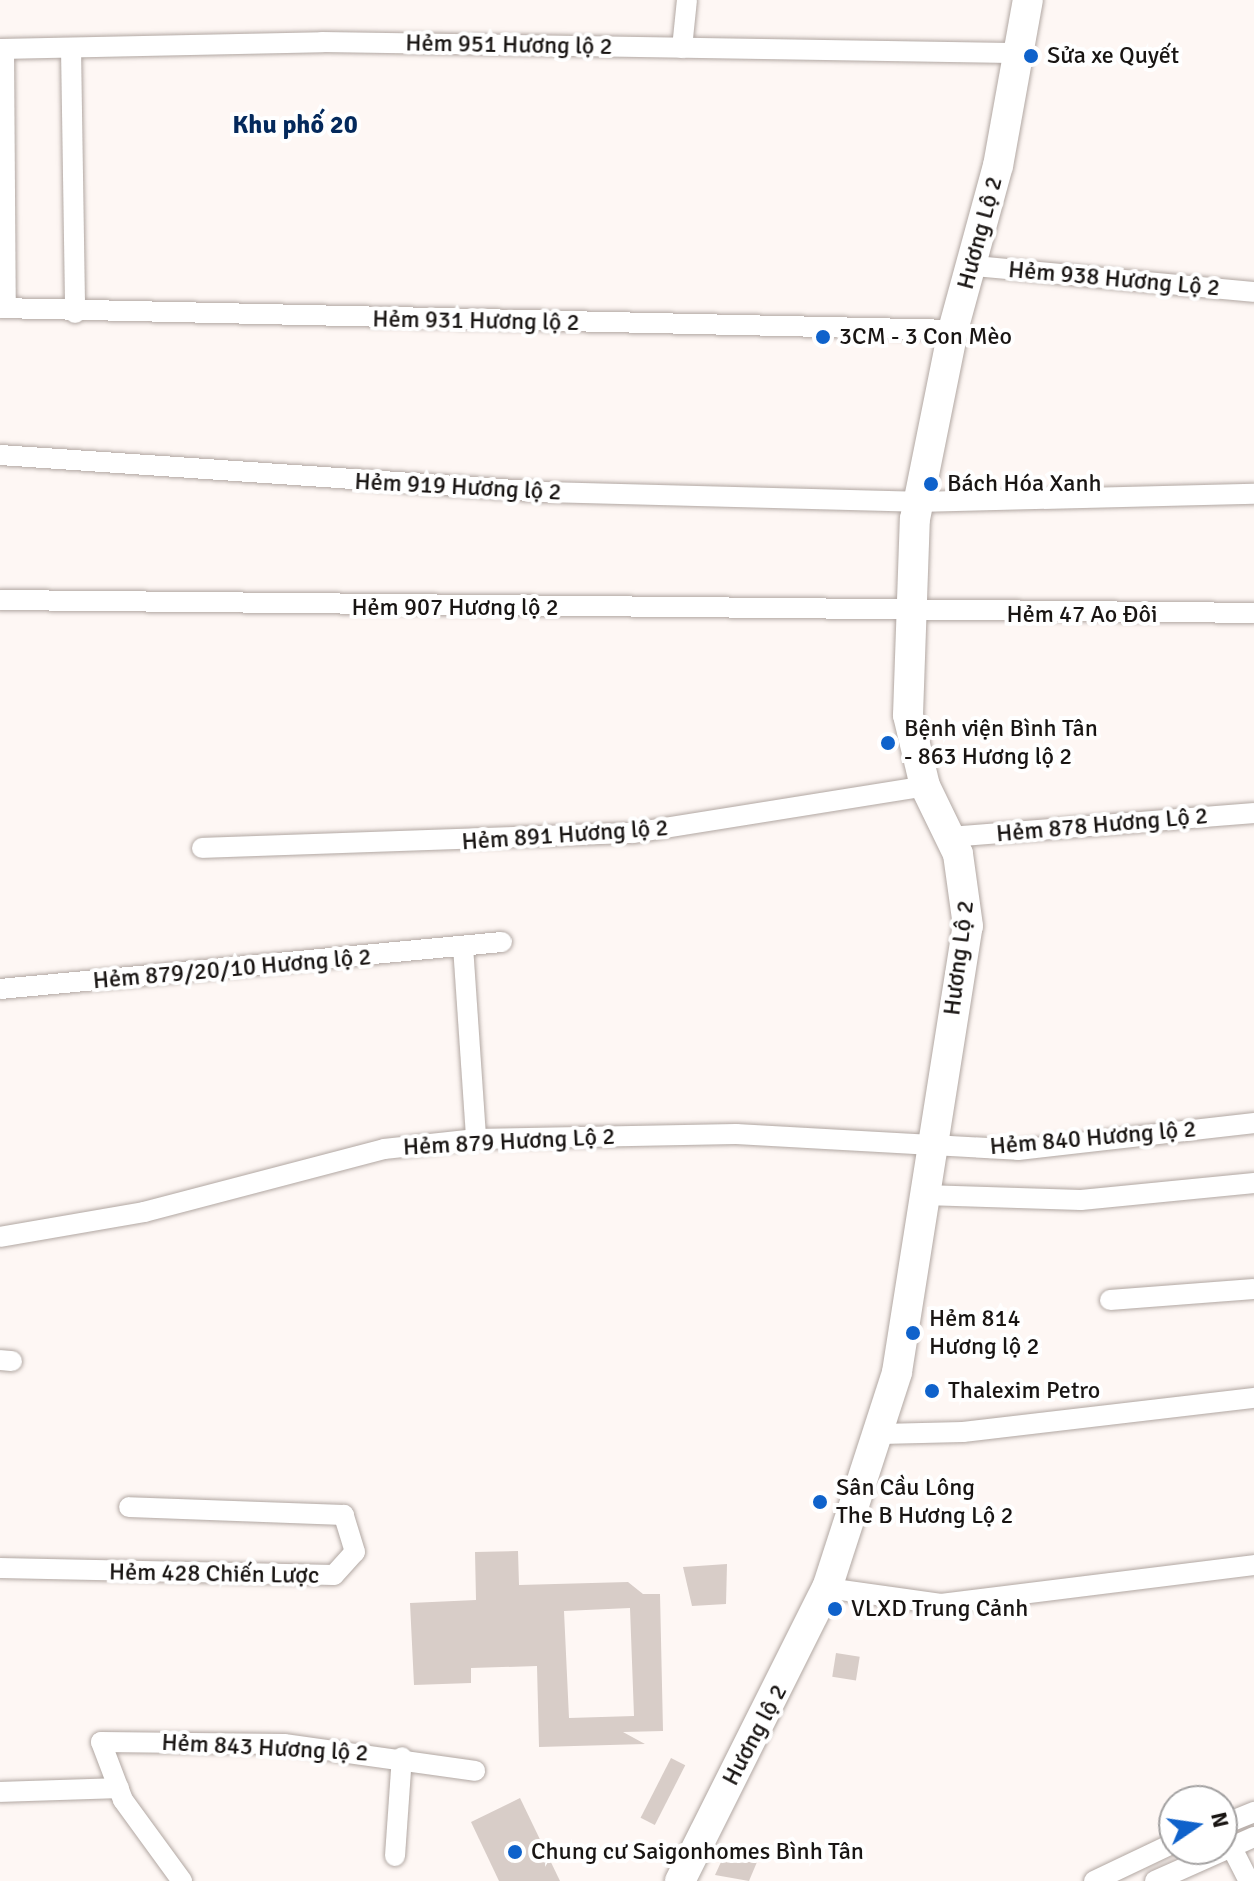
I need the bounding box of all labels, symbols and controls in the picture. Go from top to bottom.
street label: Hẻm 951 Hương lộ 2 [405,29,613,61]
place label: Sửa xe Quyết [1047,42,1179,70]
marker: Sửa xe Quyết [1022,47,1040,65]
district label: Khu phố 20 [232,110,358,142]
street label: Hương Lộ 2 [951,173,1009,293]
street label: Hẻm 938 Hương Lộ 2 [1007,255,1221,303]
street label: Hẻm 931 Hương lộ 2 [372,305,580,337]
place label: 3CM - 3 Con Mèo [839,323,1012,351]
marker: 3CM - 3 Con Mèo [814,328,832,346]
street label: Hẻm 919 Hương lộ 2 [354,467,562,507]
place label: Bách Hóa Xanh [947,470,1102,498]
marker: Bách Hóa Xanh [922,475,940,493]
street label: Hẻm 907 Hương lộ 2 [351,594,559,622]
street label: Hẻm 47 Ao Đôi [1007,601,1157,629]
place label: Bệnh viện Bình Tân - 863 Hương lộ 2 [904,715,1098,771]
marker: Bệnh viện Bình Tân - 863 Hương lộ 2 [879,734,897,752]
street label: Hẻm 878 Hương Lộ 2 [995,801,1209,849]
street label: Hẻm 891 Hương lộ 2 [461,813,669,857]
street label: Hương Lộ 2 [938,899,980,1017]
street label: Hẻm 879/20/10 Hương lộ 2 [92,942,372,996]
street label: Hẻm 840 Hương lộ 2 [989,1115,1197,1161]
street label: Hẻm 879 Hương Lộ 2 [402,1122,616,1162]
place label: Hẻm 814 Hương lộ 2 [929,1305,1039,1361]
marker: Hẻm 814 Hương lộ 2 [904,1324,922,1342]
place label: Thalexim Petro [948,1377,1100,1405]
marker: Thalexim Petro [923,1382,941,1400]
place label: Sân Cầu Lông The B Hương Lộ 2 [836,1474,1014,1530]
marker: Sân Cầu Lông The B Hương Lộ 2 [811,1493,829,1511]
street label: Hẻm 428 Chiến Lược [109,1558,319,1590]
place label: VLXD Trung Cảnh [851,1595,1028,1623]
marker: VLXD Trung Cảnh [826,1600,844,1618]
street label: Hương lộ 2 [716,1679,794,1791]
street label: Hẻm 843 Hương lộ 2 [161,1728,369,1768]
north arrow [1158,1785,1238,1865]
text: N [1205,1809,1235,1830]
place label: Chung cư Saigonhomes Bình Tân [531,1838,864,1866]
marker: Chung cư Saigonhomes Bình Tân [506,1843,524,1861]

